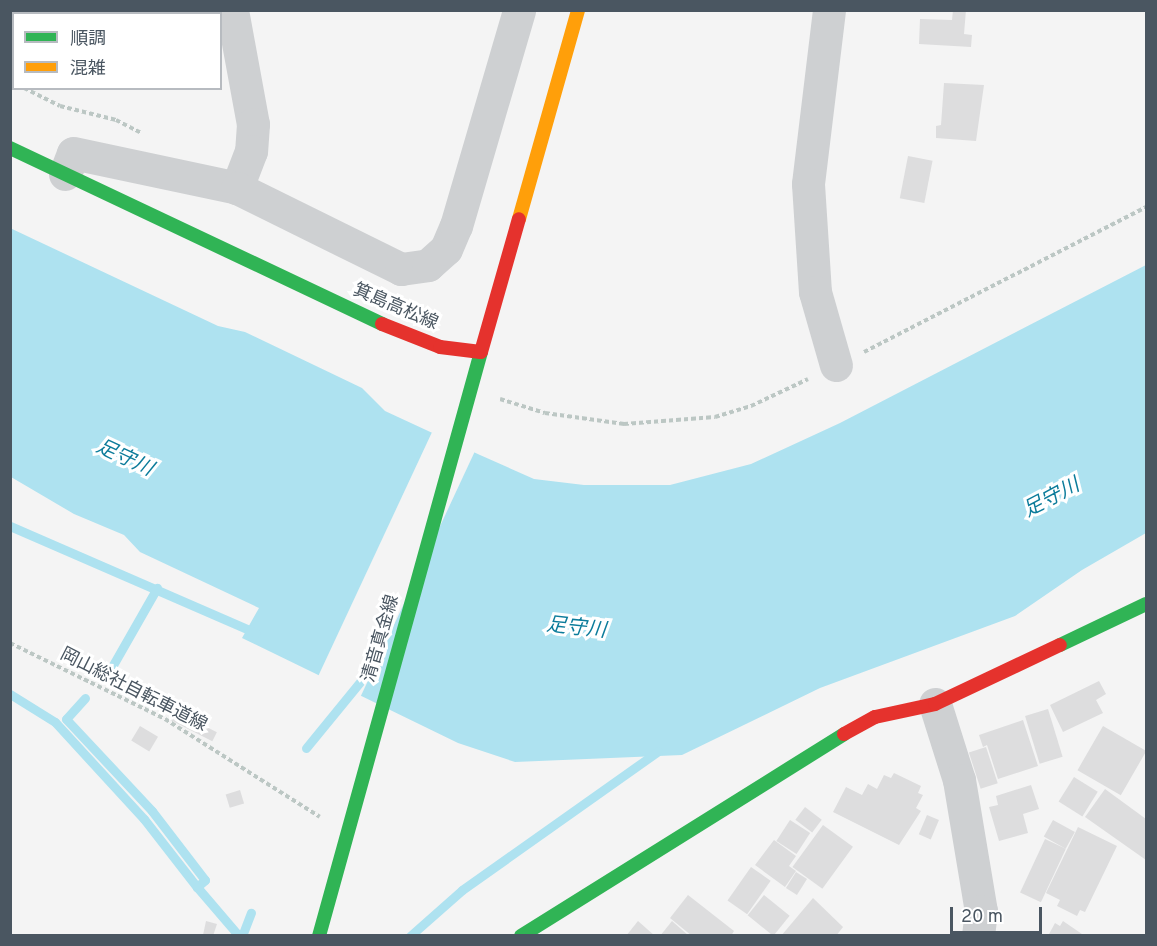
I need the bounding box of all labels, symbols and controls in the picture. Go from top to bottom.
legend [12,12,222,90]
text: 順調 [70,28,106,51]
text: 混雑 [70,58,106,81]
street label: 箕島高松線 [349,280,441,336]
water label: 足守川 [92,435,156,483]
water label: 足守川 [1020,474,1084,524]
street label: 清音真金線 [359,593,405,685]
water label: 足守川 [545,614,607,644]
street label: 岡山総社自転車道線 [56,645,210,737]
scale bar [953,895,1044,933]
text: 20 m [961,906,1003,929]

